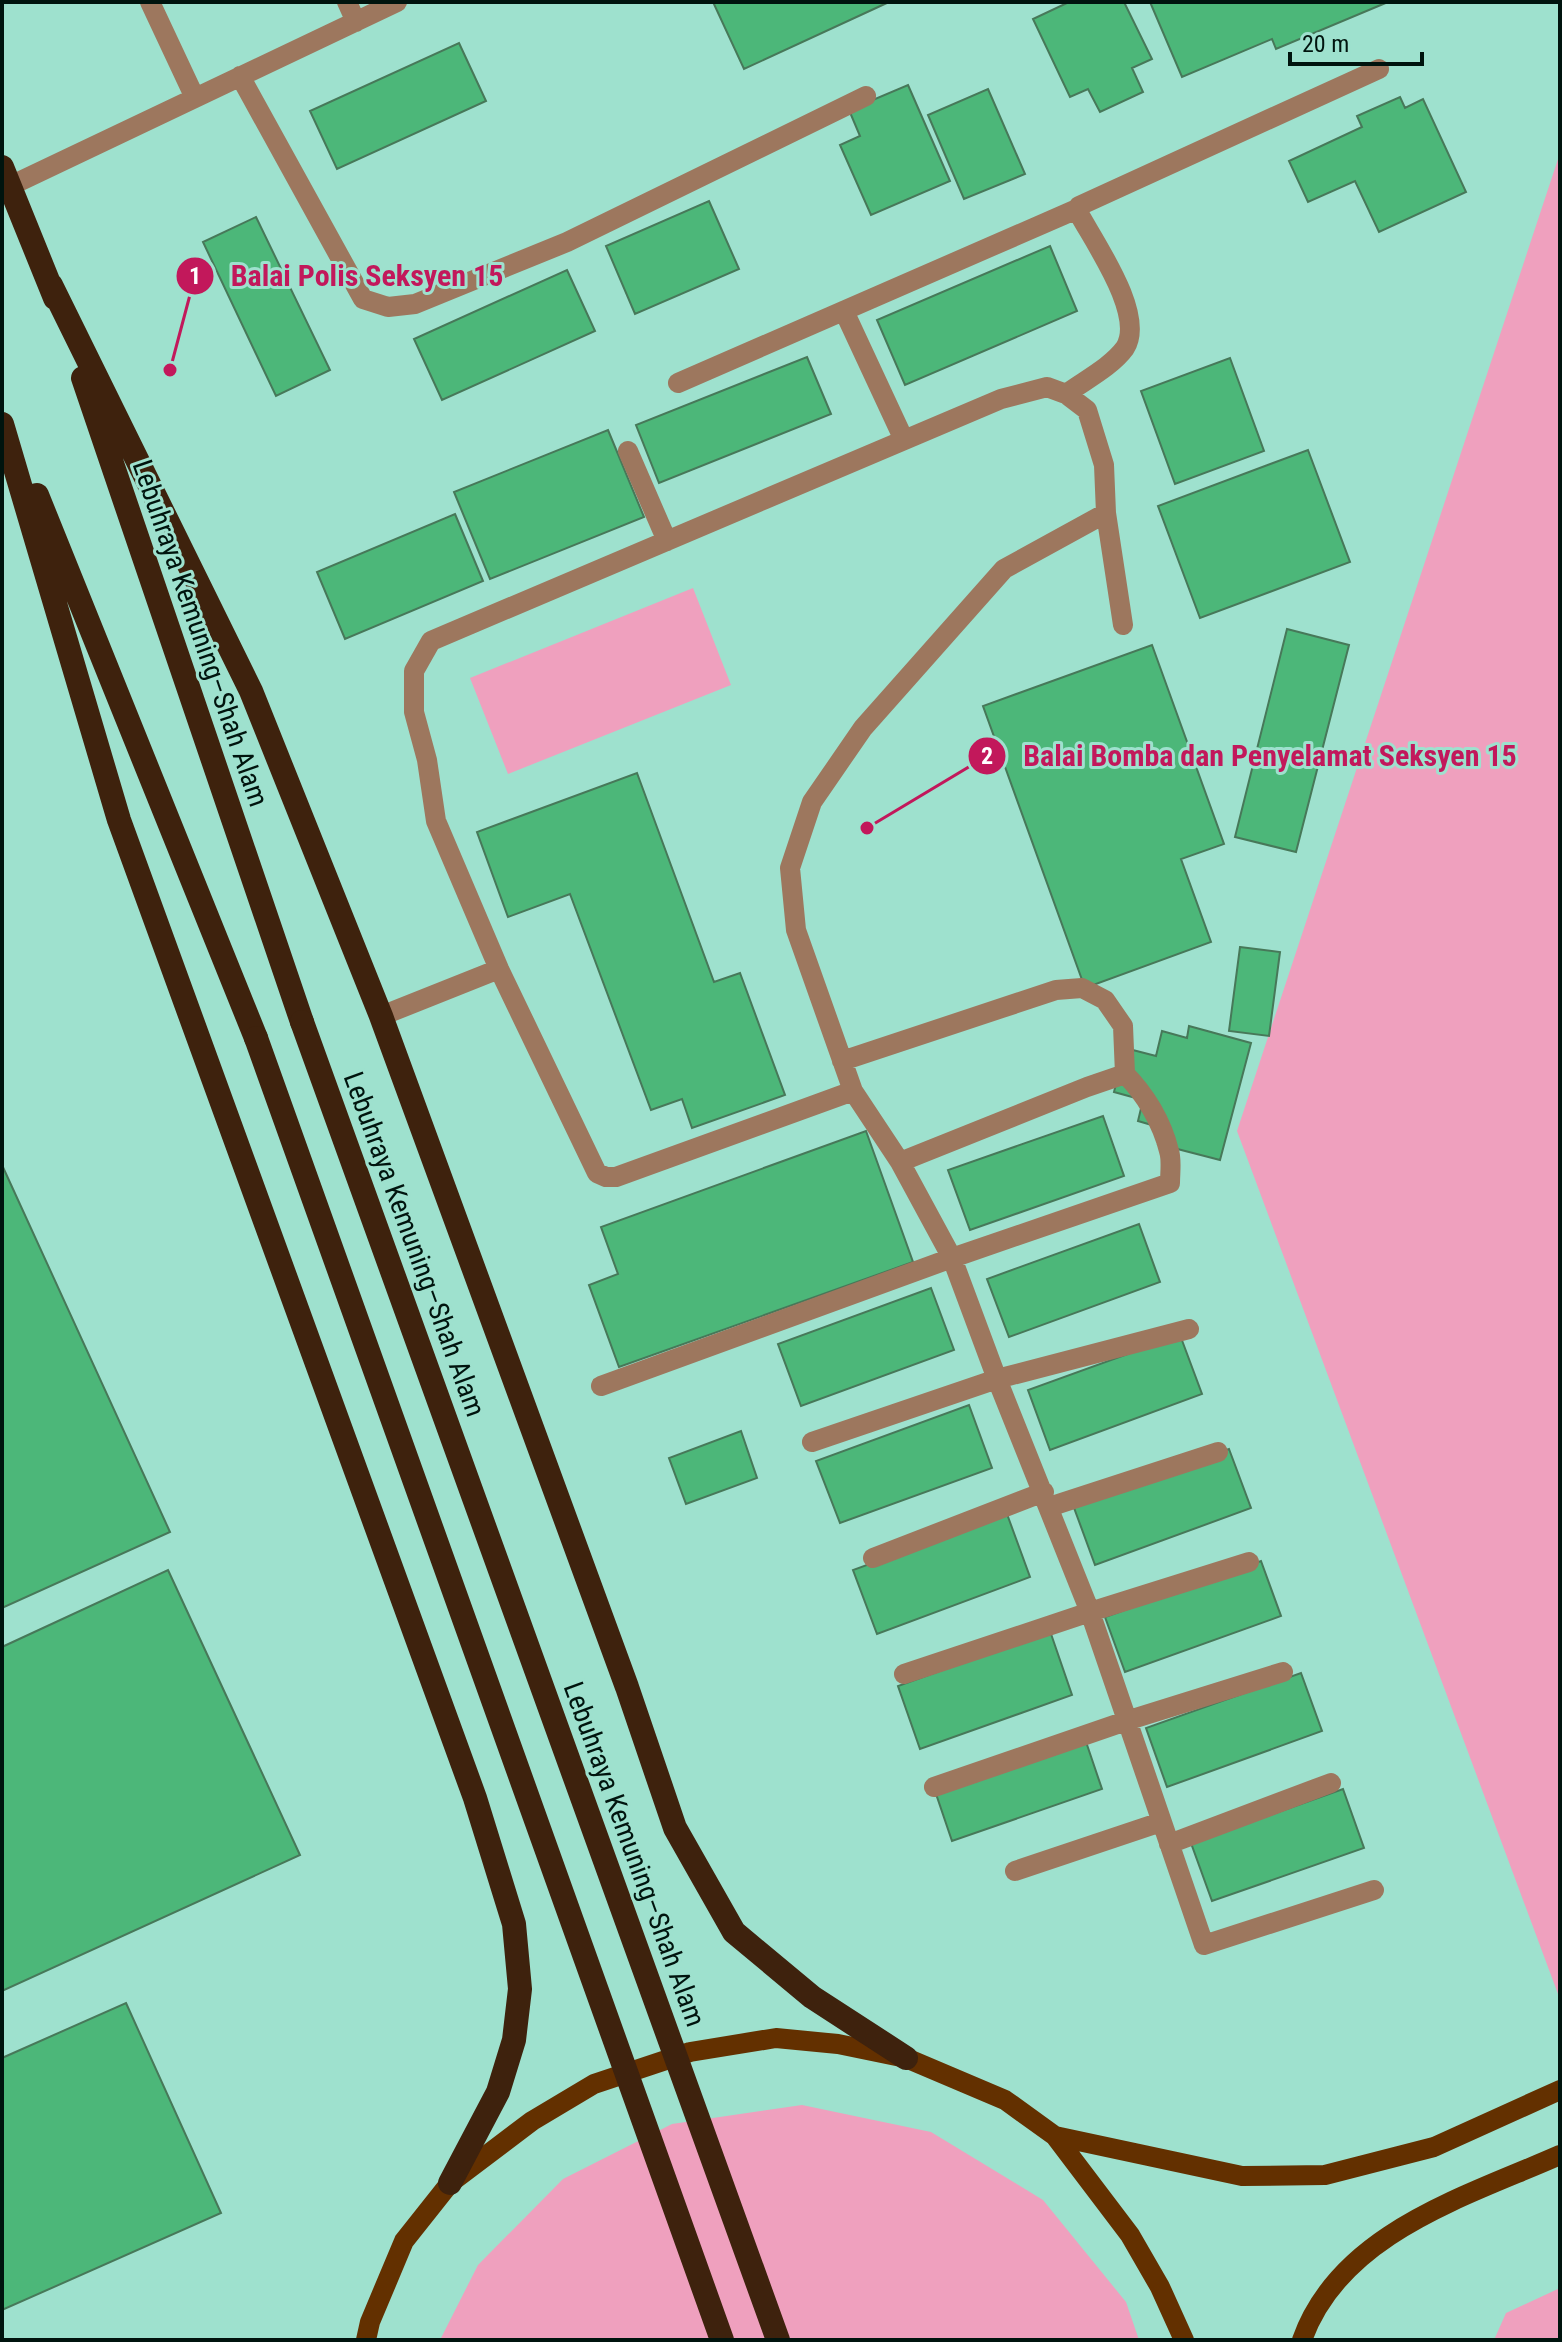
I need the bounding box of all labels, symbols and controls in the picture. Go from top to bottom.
scale bar [1290,16,1422,66]
text: 20 m [1302,30,1349,58]
callout: Balai Polis Seksyen 15 [175,249,519,303]
text: Balai Polis Seksyen 15 [231,258,503,293]
text: 1 [189,262,201,290]
street label: Lebuhraya Kemuning–Shah Alam [126,456,275,811]
callout: Balai Bomba dan Penyelamat Seksyen 15 [967,729,1532,783]
text: Balai Bomba dan Penyelamat Seksyen 15 [1023,738,1517,773]
text: 2 [981,742,993,770]
street label: Lebuhraya Kemuning–Shah Alam [337,1067,492,1421]
street label: Lebuhraya Kemuning–Shah Alam [557,1677,712,2031]

